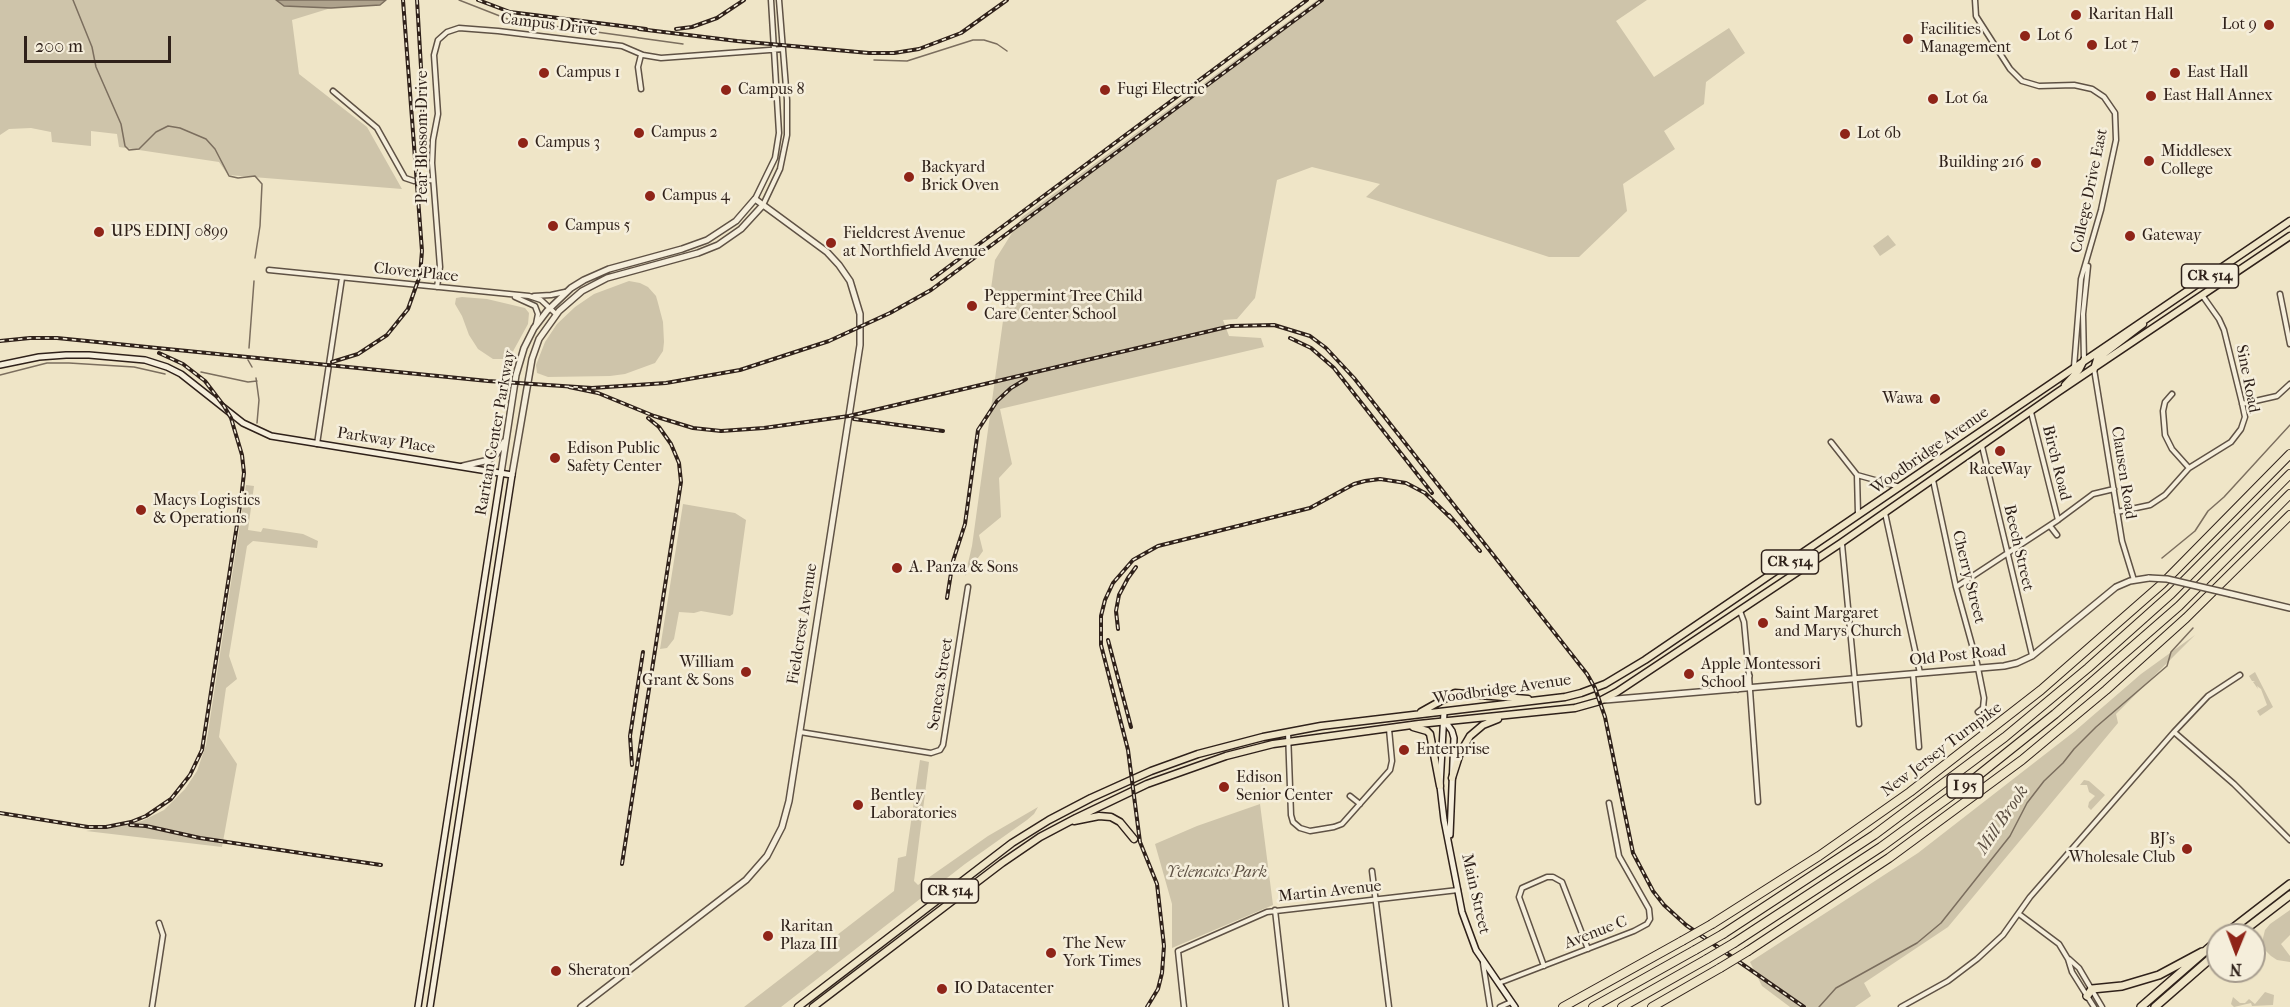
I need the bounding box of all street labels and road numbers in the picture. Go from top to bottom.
street label: Campus Drive [499,10,599,40]
street label: Pear Blossom Drive [413,70,433,204]
street label: College Drive East [2067,127,2113,255]
street label: Clover Place [373,259,459,287]
road number: CR 514 [2182,264,2238,288]
street label: Sine Road [2231,343,2263,415]
street label: Raritan Center Parkway [472,349,520,517]
street label: Woodbridge Avenue [1867,403,1993,499]
street label: Birch Road [2037,423,2075,503]
street label: Parkway Place [336,424,436,458]
street label: Clausen Road [2106,425,2140,521]
street label: Beech Street [1999,503,2037,593]
street label: Cherry Street [1947,528,1989,626]
road number: CR 514 [1762,550,1818,574]
street label: Fieldcrest Avenue [784,562,822,686]
street label: Seneca Street [924,636,958,732]
street label: Old Post Road [1909,641,2007,671]
street label: Woodbridge Avenue [1432,671,1572,709]
street label: New Jersey Turnpike [1878,698,2006,802]
road number: I 95 [1947,774,1983,798]
street label: Main Street [1456,852,1494,936]
street label: Martin Avenue [1277,877,1383,907]
road number: CR 514 [922,879,978,903]
street label: Avenue C [1562,912,1630,954]

